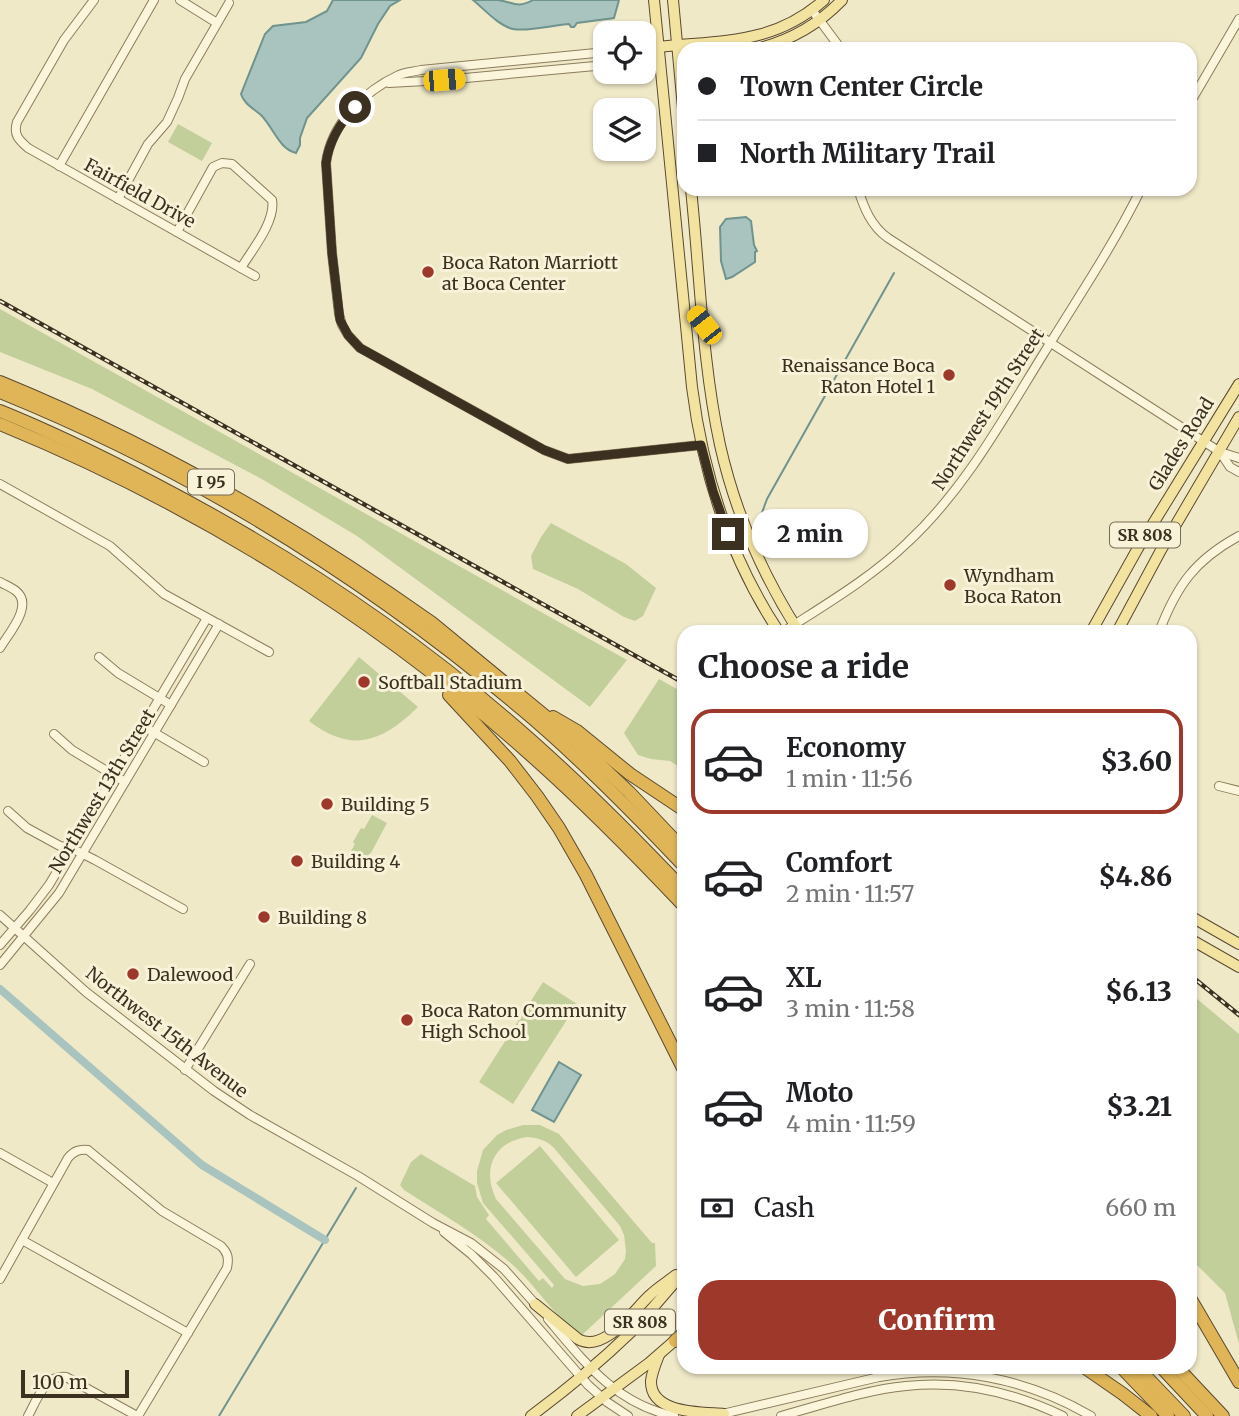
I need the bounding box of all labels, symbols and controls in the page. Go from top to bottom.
map controls [593,21,656,161]
button: locate [593,21,656,84]
car [423,68,466,92]
text: Town Center Circle [740,70,983,103]
route start [339,91,371,123]
button: layers [593,98,656,161]
text: North Military Trail [740,137,995,170]
street label: Fairfield Drive [80,153,200,233]
place label: Boca Raton Marriott at Boca Center [442,251,618,295]
marker: Boca Raton Marriott at Boca Center [420,264,436,280]
car [683,302,726,348]
street label: Northwest 19th Street [927,324,1049,494]
place label: Renaissance Boca Raton Hotel 1 [781,354,935,398]
marker: Renaissance Boca Raton Hotel 1 [941,367,957,383]
street label: Glades Road [1143,393,1219,495]
road number: I 95 [188,470,234,495]
callout: 2 min [752,510,868,558]
route end [712,518,744,550]
text: 2 min [777,519,843,548]
road number: SR 808 [1110,522,1180,548]
place label: Wyndham Boca Raton [963,564,1062,608]
marker: Wyndham Boca Raton [942,577,958,593]
text: Choose a ride [698,647,909,687]
place label: Softball Stadium [378,671,522,694]
marker: Softball Stadium [356,674,372,690]
street label: Northwest 13th Street [44,705,160,877]
icon: car [702,730,765,793]
text: Economy [786,731,906,764]
text: $3.60 [1101,745,1172,778]
text: 1 min · 11:56 [786,764,913,793]
place label: Building 5 [341,793,430,816]
marker: Building 5 [319,796,335,812]
icon: car [702,845,765,908]
text: Comfort [786,846,892,879]
place label: Building 4 [311,850,400,873]
marker: Building 4 [289,853,305,869]
text: $4.86 [1098,860,1172,893]
text: 2 min · 11:57 [786,879,914,908]
place label: Building 8 [278,906,367,929]
marker: Building 8 [256,909,272,925]
icon: car [702,960,765,1023]
text: XL [786,961,822,994]
street label: Northwest 15th Avenue [81,962,253,1102]
place label: Dalewood [147,963,234,986]
marker: Dalewood [125,966,141,982]
text: $6.13 [1105,975,1172,1008]
text: 3 min · 11:58 [786,994,915,1023]
place label: Boca Raton Community High School [421,999,627,1043]
marker: Boca Raton Community High School [399,1012,415,1028]
icon: car [702,1075,765,1138]
text: Moto [786,1076,853,1109]
text: $3.21 [1106,1090,1172,1123]
text: 4 min · 11:59 [786,1109,916,1138]
icon: cash [698,1189,736,1227]
text: Cash [754,1191,815,1224]
text: 660 m [1105,1193,1176,1222]
button: Confirm [698,1280,1176,1360]
road number: SR 808 [605,1310,675,1334]
scale bar [21,1367,130,1399]
text: 100 m [32,1370,88,1394]

